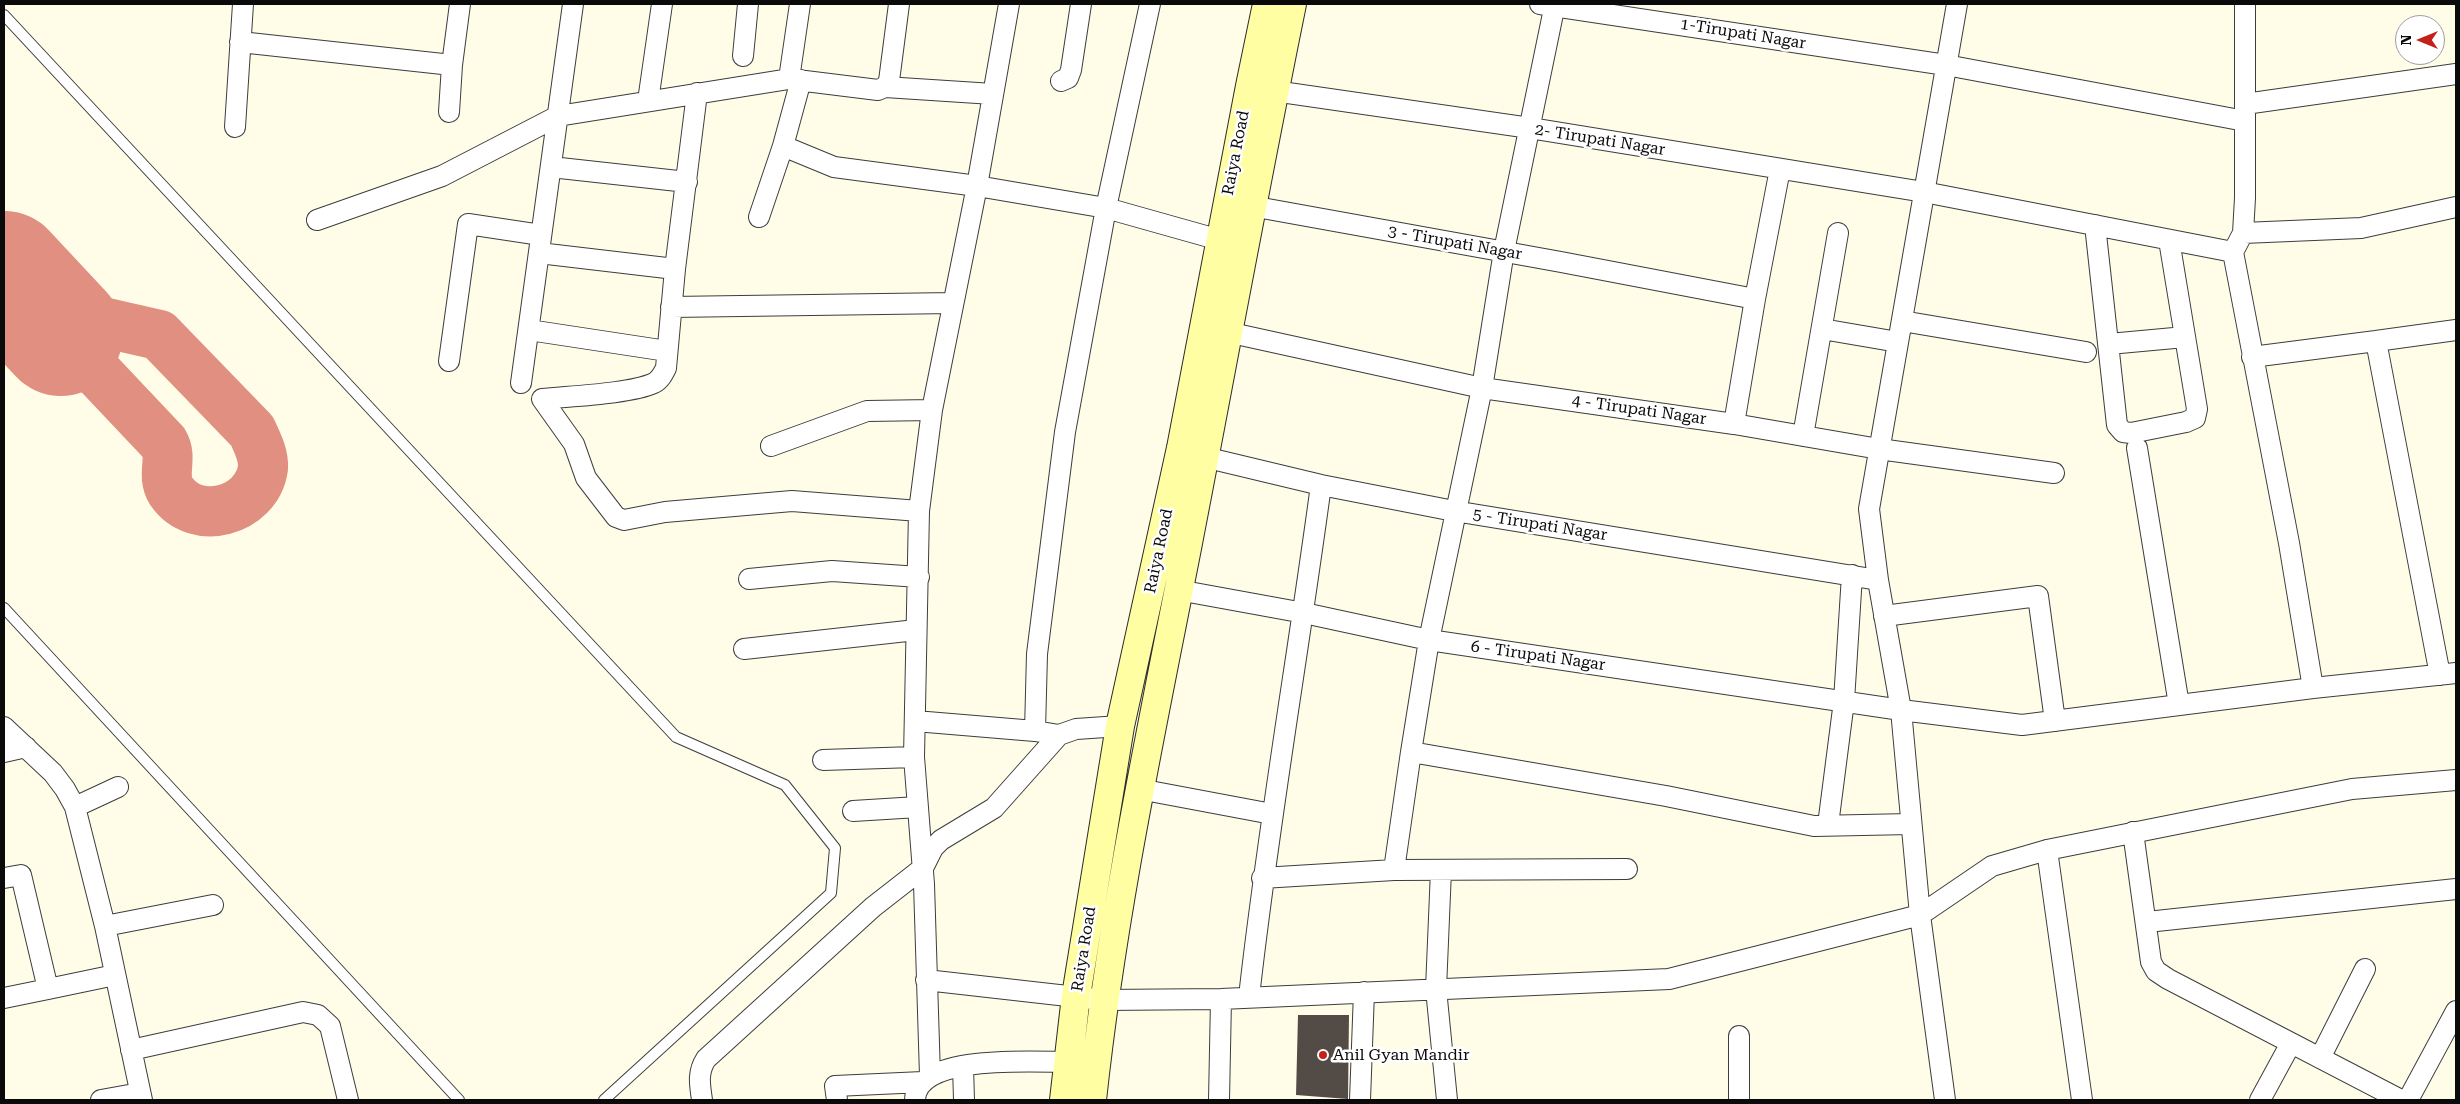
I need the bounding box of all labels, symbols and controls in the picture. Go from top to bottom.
street label: 1-Tirupati Nagar [1679,15,1807,53]
north arrow [2395,15,2445,65]
text: N [2398,35,2414,45]
street label: Raiya Road [1218,109,1254,197]
street label: 2- Tirupati Nagar [1533,120,1667,160]
street label: 3 - Tirupati Nagar [1386,222,1524,264]
street label: 4 - Tirupati Nagar [1570,391,1708,429]
street label: 5 - Tirupati Nagar [1471,505,1609,545]
street label: Raiya Road [1141,507,1177,595]
street label: 6 - Tirupati Nagar [1469,637,1607,675]
street label: Raiya Road [1068,905,1100,993]
place label: Anil Gyan Mandir [1333,1045,1469,1065]
marker: Anil Gyan Mandir [1317,1049,1329,1061]

